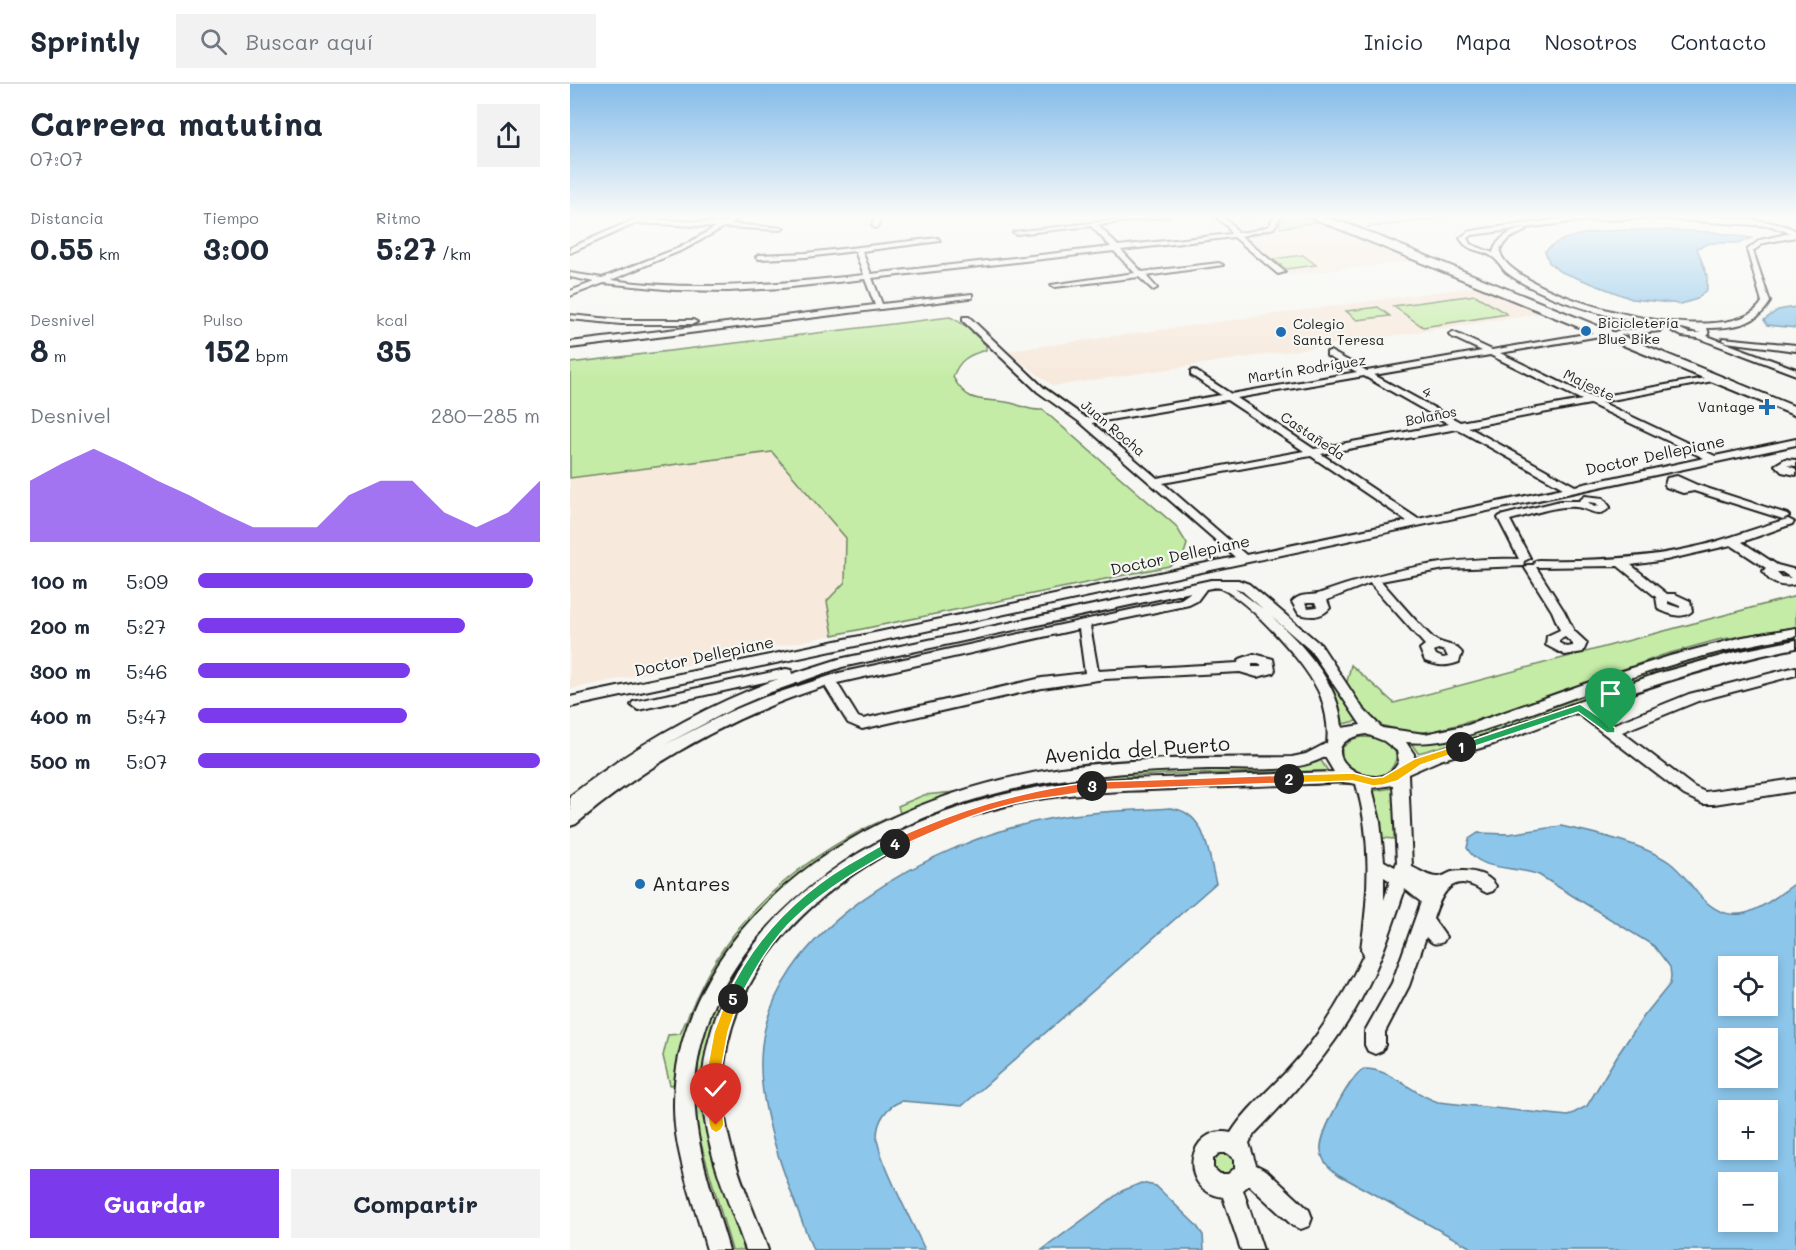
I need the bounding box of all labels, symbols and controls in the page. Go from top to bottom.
search box [176,14,596,68]
text: Sprintly [30,23,140,59]
icon: search [197,25,230,58]
text: Buscar aquí [245,27,373,56]
text: Inicio [1364,28,1423,55]
text: Mapa [1456,28,1511,55]
text: Nosotros [1544,28,1638,55]
text: Contacto [1671,28,1766,55]
text: Carrera matutina [30,101,323,144]
button: share [477,104,540,167]
text: 07:07 [30,145,83,171]
text: Distancia [30,207,104,228]
text: Tiempo [203,207,259,228]
text: Ritmo [376,207,420,228]
text: 0.55 [30,228,94,268]
text: 3:00 [203,228,269,268]
text: 5:27 [376,228,437,268]
text: km [94,243,120,264]
text: /km [437,243,471,264]
text: Desnivel [30,309,95,330]
text: Pulso [203,309,243,330]
text: kcal [376,309,408,330]
place label: Bicicletería Blue Bike [1598,313,1679,348]
place label: Colegio Santa Teresa [1293,314,1384,349]
marker: Bicicletería Blue Bike [1579,324,1593,338]
marker: Colegio Santa Teresa [1274,325,1288,339]
text: 8 [30,330,49,370]
text: 152 [203,330,251,370]
text: 35 [376,330,412,370]
text: m [49,345,66,366]
text: bpm [251,345,289,366]
street label: Martín Rodríguez [1246,350,1368,387]
street label: Majeste [1560,364,1618,405]
street label: 4 [1419,381,1436,402]
street label: Juan Rocha [1077,395,1149,460]
place label: Vantage [1698,397,1755,416]
marker: Vantage [1760,400,1774,414]
street label: Bolaños [1404,401,1458,430]
text: Desnivel [30,402,111,428]
text: 280–285 m [431,402,540,428]
street label: Castañeda [1277,407,1349,464]
street label: Doctor Dellepiane [1583,429,1726,480]
street label: Doctor Dellepiane [1108,529,1251,580]
text: 100 m [30,568,88,594]
text: 5:09 [126,568,168,594]
text: 200 m [30,613,90,639]
text: 5:27 [126,613,166,639]
street label: Doctor Dellepiane [632,630,775,681]
text: 300 m [30,658,91,684]
text: 5:46 [126,658,168,684]
pin [1585,668,1636,730]
icon: arrive [1594,677,1627,710]
text: 400 m [30,703,91,729]
text: 5:47 [126,703,167,729]
street label: Avenida del Puerto [1043,730,1231,768]
pin: 1 [1446,732,1476,762]
text: 1 [1457,736,1465,757]
text: 500 m [30,748,90,774]
text: 5:07 [126,748,167,774]
pin: 2 [1274,764,1304,794]
text: 2 [1285,768,1293,789]
pin: 3 [1077,771,1107,801]
text: 3 [1087,775,1097,796]
pin: 4 [880,829,910,859]
text: 4 [890,833,900,854]
place label: Antares [652,870,730,896]
marker: Antares [633,877,647,891]
map controls [1718,956,1778,1232]
button: locate [1718,956,1778,1016]
pin: 5 [718,984,748,1014]
text: 5 [728,988,738,1009]
button: layers [1718,1028,1778,1088]
pin [690,1063,741,1125]
icon: check [699,1072,732,1105]
button: + [1718,1100,1778,1160]
button: Guardar [30,1169,279,1238]
button: Compartir [291,1169,540,1238]
button: − [1718,1172,1778,1232]

